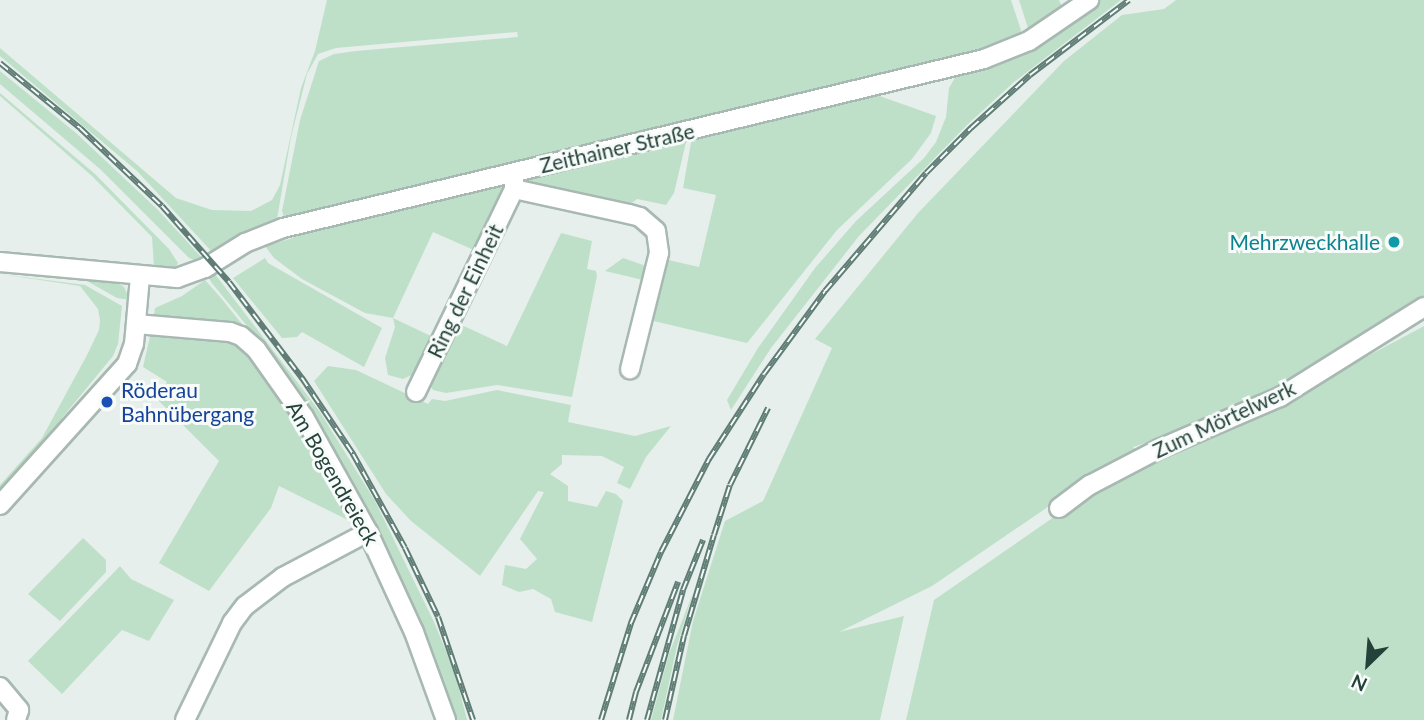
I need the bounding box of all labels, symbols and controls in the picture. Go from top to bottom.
street label: Zeithainer Straße [537,118,697,178]
street label: Ring der Einheit [422,220,508,362]
place label: Mehrzweckhalle [1230,229,1380,255]
marker: Mehrzweckhalle [1386,234,1402,250]
street label: Zum Mörtelwerk [1149,375,1299,463]
place label: Röderau Bahnübergang [121,377,254,427]
marker: Röderau Bahnübergang [99,394,115,410]
street label: Am Bogendreieck [281,396,385,550]
north arrow [1333,629,1403,699]
text: N [1347,670,1370,697]

